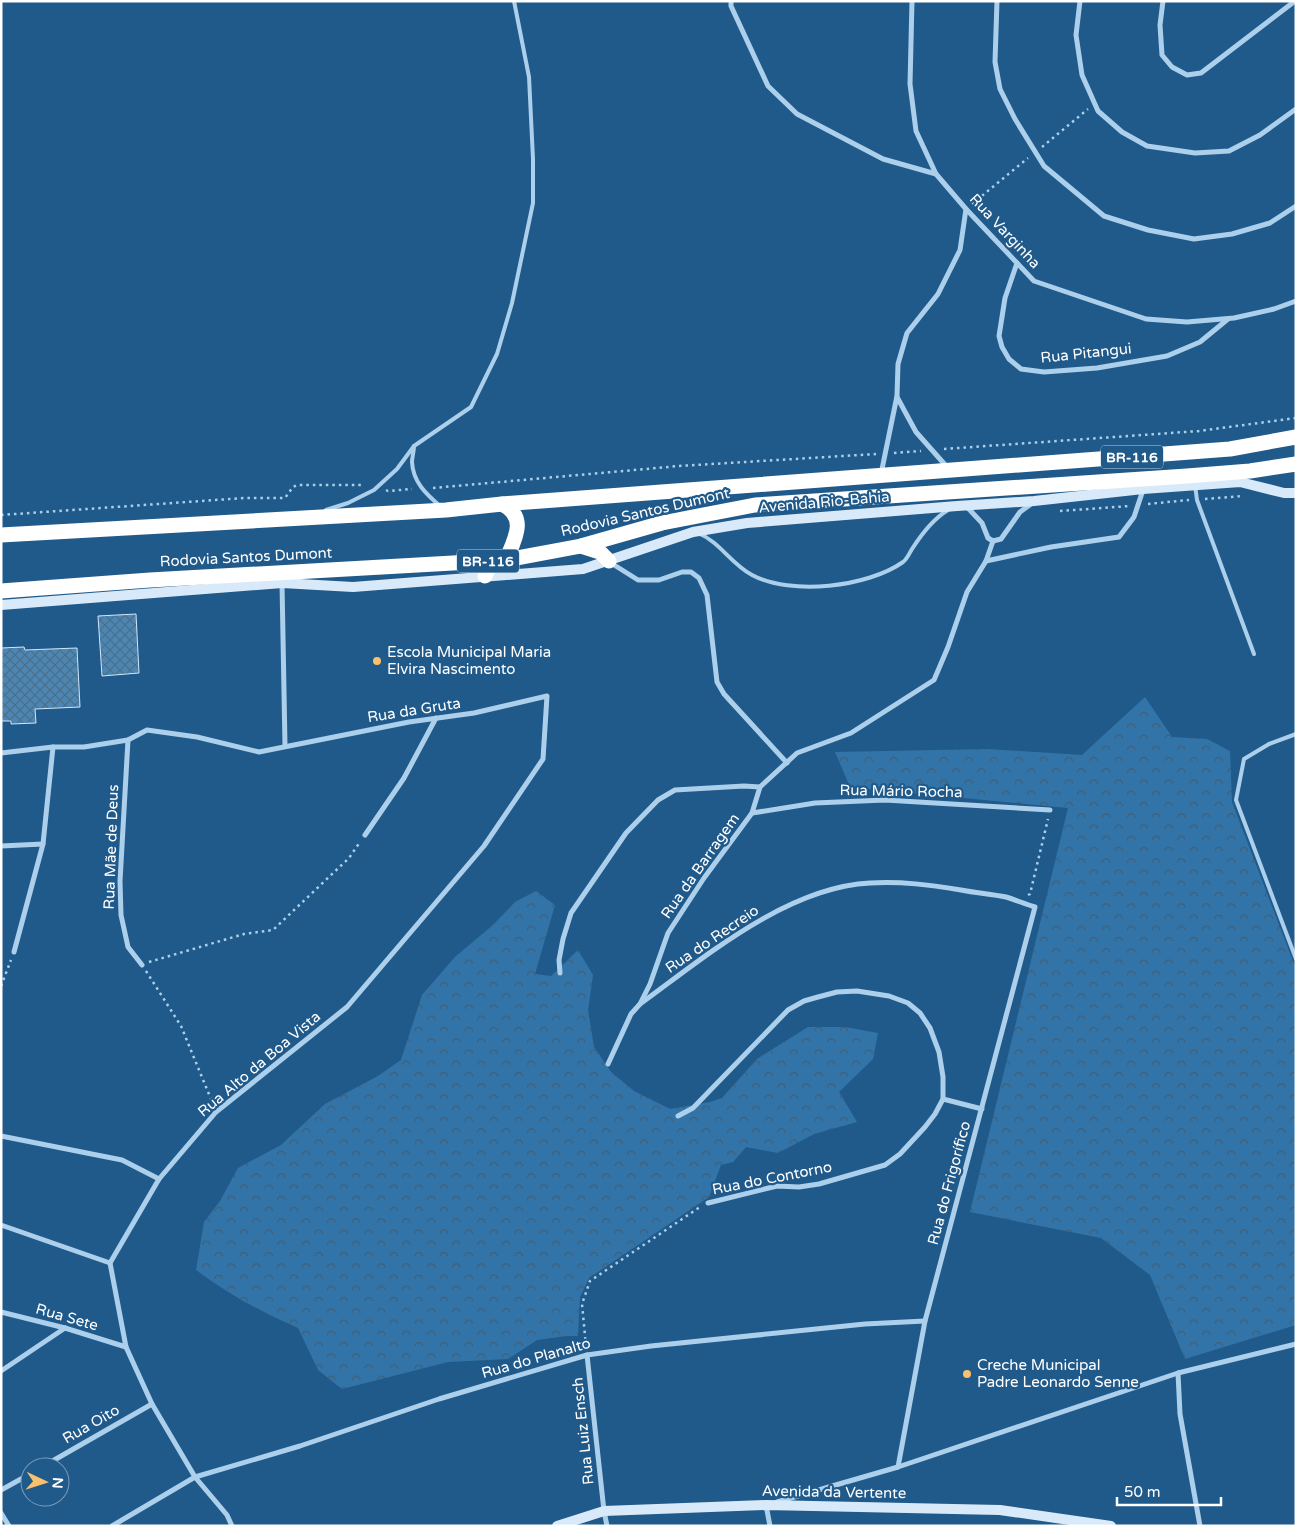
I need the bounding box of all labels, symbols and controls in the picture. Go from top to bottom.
street label: Rua Varginha [966,190,1044,272]
street label: Rua Pitangui [1040,339,1132,367]
road number: BR-116 [1101,446,1163,468]
street label: Rodovia Santos Dumont [559,484,731,540]
street label: Avenida Rio-Bahia [758,487,890,517]
street label: Rodovia Santos Dumont [159,543,333,571]
road number: BR-116 [457,550,519,572]
place label: Escola Municipal Maria Elvira Nascimento [387,643,551,678]
marker: Escola Municipal Maria Elvira Nascimento [371,655,383,667]
street label: Rua da Gruta [366,694,462,726]
street label: Rua Mário Rocha [839,781,963,801]
street label: Rua Mãe de Deus [100,784,122,910]
street label: Rua da Barragem [657,810,743,922]
street label: Rua do Recreio [662,901,762,977]
street label: Rua Alto da Boa Vista [194,1007,324,1121]
street label: Rua do Frigorífico [924,1119,974,1247]
street label: Rua do Contorno [711,1158,833,1198]
street label: Rua Sete [34,1300,100,1334]
street label: Rua do Planalto [479,1334,593,1382]
place label: Creche Municipal Padre Leonardo Senne [977,1356,1139,1391]
marker: Creche Municipal Padre Leonardo Senne [961,1368,973,1380]
street label: Rua Luiz Ensch [568,1376,598,1486]
street label: Rua Oito [59,1401,123,1447]
north arrow [20,1457,70,1507]
scale bar [1117,1474,1221,1506]
text: N [49,1477,66,1489]
street label: Avenida da Vertente [762,1482,906,1502]
text: 50 m [1124,1483,1161,1501]

